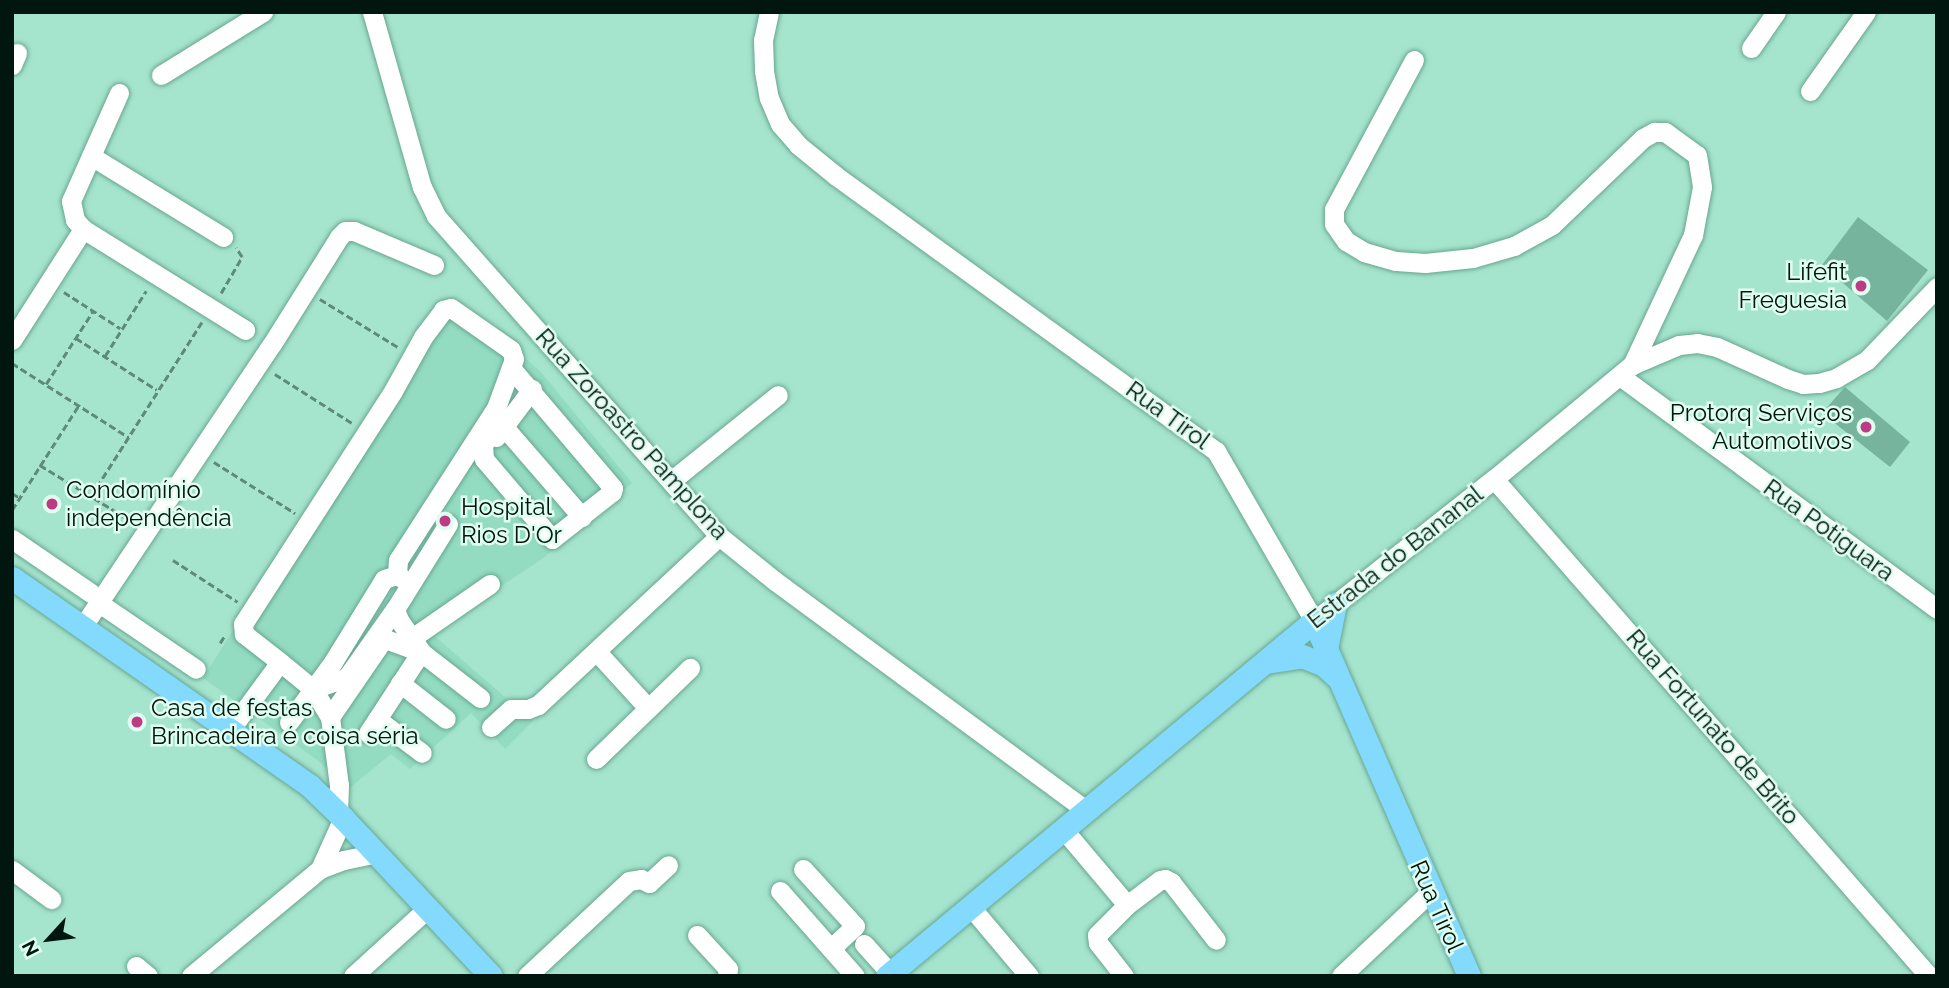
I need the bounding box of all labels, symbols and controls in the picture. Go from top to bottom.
place label: Lifefit Freguesia [1739,258,1847,314]
marker: Lifefit Freguesia [1853,278,1869,294]
street label: Rua Zoroastro Pamplona [530,323,734,545]
street label: Rua Tirol [1120,375,1216,455]
place label: Protorq Serviços Automotivos [1670,399,1852,455]
marker: Protorq Serviços Automotivos [1858,419,1874,435]
street label: Rua Potiguara [1758,473,1900,587]
place label: Condomínio independência [66,476,232,532]
street label: Estrada do Bananal [1301,480,1489,634]
place label: Hospital Rios D'Or [461,493,562,549]
marker: Condomínio independência [44,496,60,512]
marker: Hospital Rios D'Or [435,511,455,531]
street label: Rua Fortunato de Brito [1620,623,1806,831]
place label: Casa de festas Brincadeira é coisa séria [151,694,419,750]
marker: Casa de festas Brincadeira é coisa séria [129,714,145,730]
street label: Rua Tirol [1404,856,1470,956]
north arrow [14,904,84,974]
text: N [17,937,43,960]

